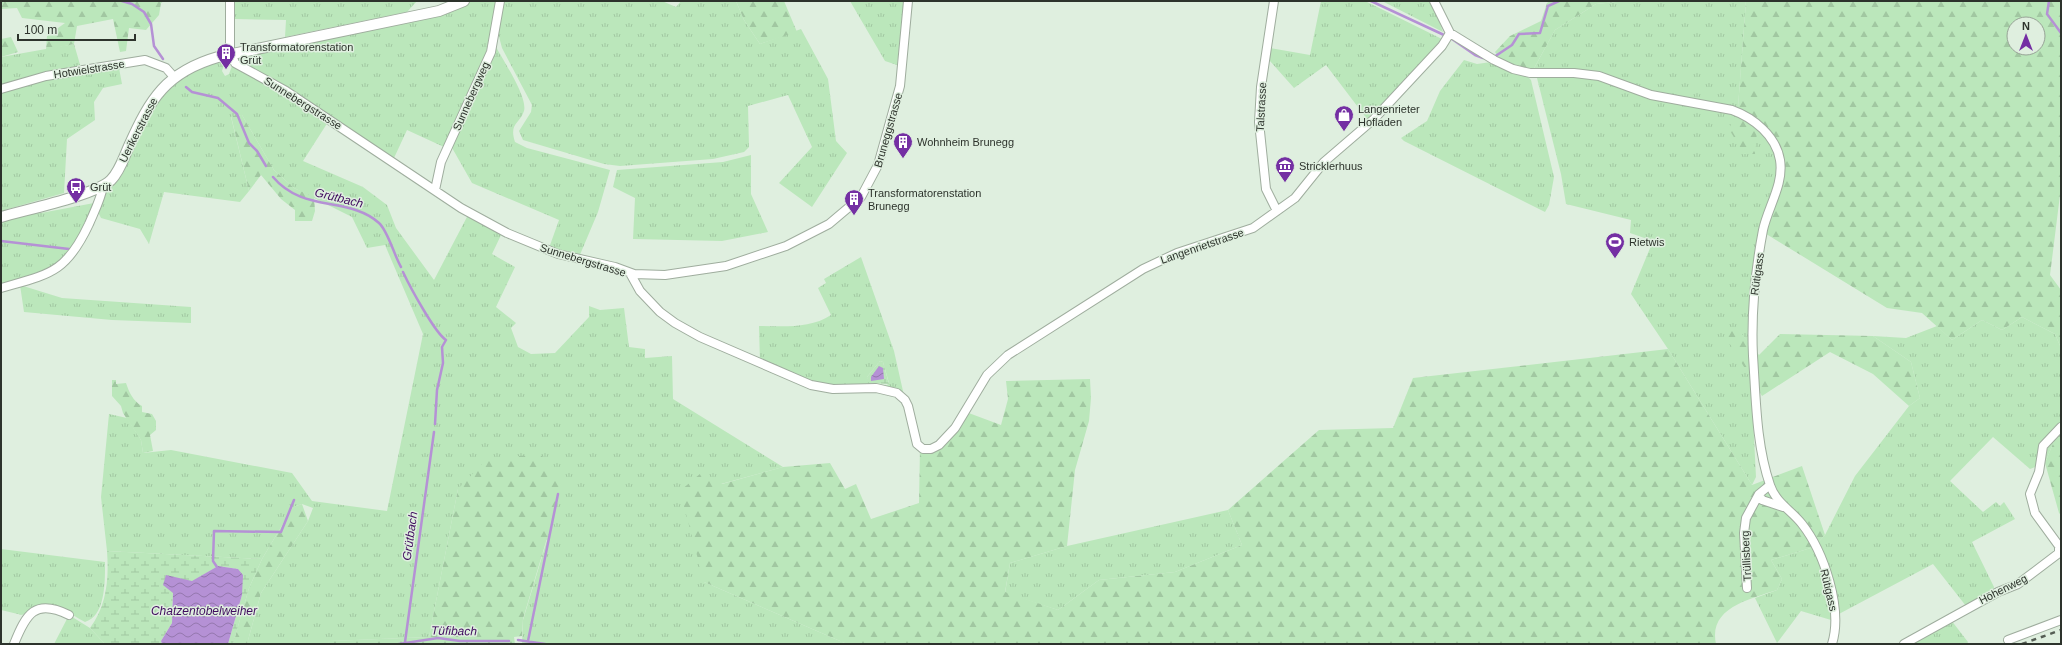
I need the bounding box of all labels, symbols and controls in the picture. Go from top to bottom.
scale bar [18,16,135,42]
north arrow [2006,16,2046,56]
text: N [2022,20,2030,32]
text: 100 m [24,23,57,37]
place label: Transformatorenstation Grüt [240,41,353,66]
building icon: Transformatorenstation Grüt [215,42,237,70]
street label: Hotwielstrasse [53,57,125,81]
street label: Sunnebergweg [450,60,492,132]
street label: Sunnebergstrasse [262,74,344,132]
street label: Talstrasse [1254,82,1268,132]
street label: Bruneggstrasse [872,91,904,169]
street label: Uerikerstrasse [117,96,159,164]
place label: Langenrieter Hofladen [1358,103,1420,128]
shop icon: Langenrieter Hofladen [1333,104,1355,132]
building icon: Wohnheim Brunegg [892,131,914,159]
place label: Wohnheim Brunegg [917,136,1014,148]
museum icon: Stricklerhuus [1274,155,1296,183]
place label: Stricklerhuus [1299,160,1363,172]
bus stop icon: Grüt [65,176,87,204]
place label: Grüt [90,181,111,193]
water label: Grütbach [313,185,365,211]
place label: Transformatorenstation Brunegg [868,187,981,212]
building icon: Transformatorenstation Brunegg [843,188,865,216]
street label: Langenrietstrasse [1159,226,1245,266]
sports icon: Rietwis [1604,231,1626,259]
place label: Rietwis [1629,236,1665,248]
street label: Sunnebergstrasse [539,241,627,279]
street label: Rütigass [1748,251,1766,296]
water label: Grütbach [400,510,420,561]
street label: Trüllisberg [1739,530,1753,582]
street label: Rütigass [1818,568,1840,613]
street label: Höhenweg [1977,572,2029,606]
water label: Chatzentobelweiher [151,604,258,618]
water label: Tüfibach [431,624,477,638]

